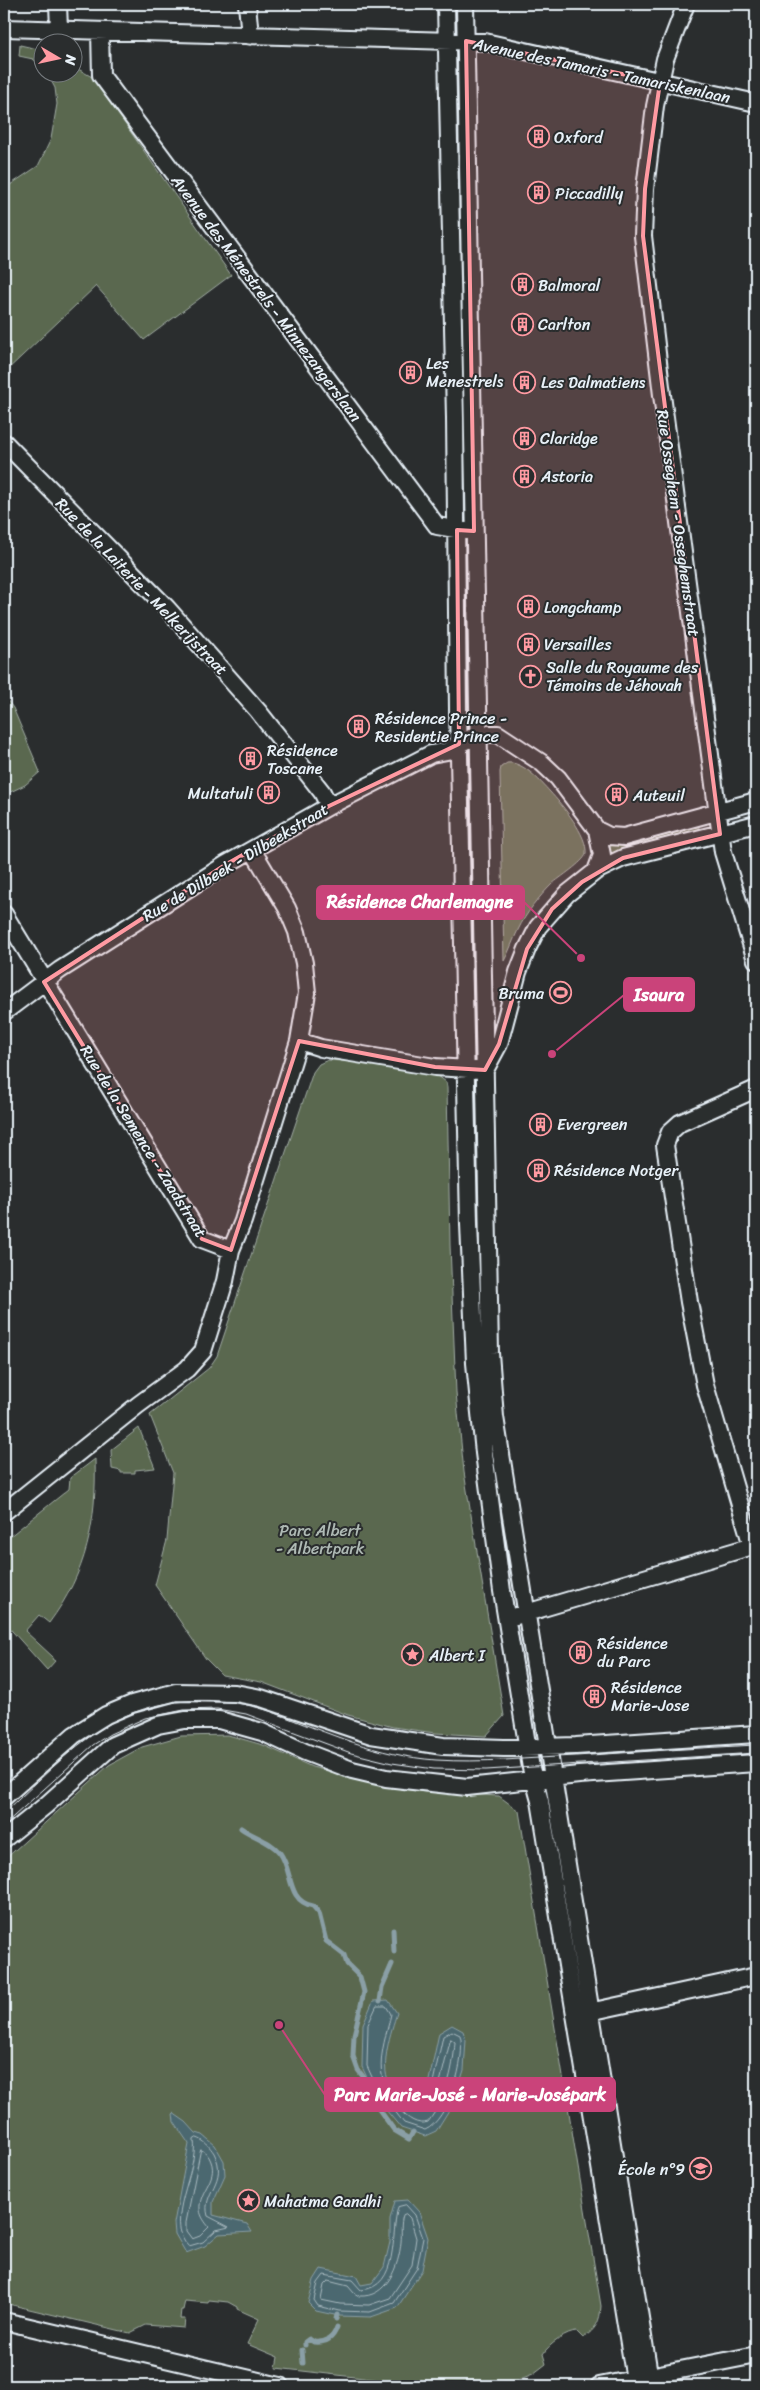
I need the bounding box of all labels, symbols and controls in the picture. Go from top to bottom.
street label: Avenue des Tamaris - Tamariskenlaan [470,29,733,112]
north arrow [32,32,82,82]
text: N [57,52,84,67]
place label: Oxford [554,123,604,152]
building icon: Oxford [526,125,550,149]
street label: Avenue des Ménestrels - Minnezangerslaan [163,167,370,429]
place label: Piccadilly [555,179,624,208]
building icon: Piccadilly [527,181,551,205]
place label: Balmoral [538,271,601,300]
building icon: Balmoral [510,273,534,297]
place label: Carlton [538,310,591,339]
building icon: Carlton [510,312,534,336]
place label: Les Menestrels [426,349,504,396]
building icon: Les Menestrels [398,360,422,384]
place label: Les Dalmatiens [541,368,646,397]
building icon: Les Dalmatiens [513,370,537,394]
street label: Rue Osseghem - Osseghemstraat [648,408,709,639]
place label: Claridge [540,424,598,453]
building icon: Claridge [512,426,536,450]
place label: Astoria [540,462,593,491]
building icon: Astoria [513,464,537,488]
street label: Rue de la Laiterie - Melkerijstraat [48,490,235,682]
place label: Longchamp [544,593,622,622]
building icon: Longchamp [516,595,540,619]
place label: Versailles [544,630,612,659]
building icon: Versailles [516,632,540,656]
place label: Salle du Royaume des Témoins de Jéhovah [546,653,699,700]
church icon: Salle du Royaume des Témoins de Jéhovah [518,664,542,688]
place label: Résidence Prince - Residentie Prince [375,704,507,751]
building icon: Résidence Prince - Residentie Prince [347,715,371,739]
place label: Résidence Toscane [267,736,338,783]
building icon: Résidence Toscane [239,747,263,771]
place label: Multatuli [188,779,254,808]
building icon: Multatuli [257,781,281,805]
place label: Auteuil [632,781,685,810]
building icon: Auteuil [605,783,629,807]
street label: Rue de Dilbeek - Dilbeekstraat [136,795,334,930]
callout: Résidence Charlemagne [317,886,524,919]
text: Résidence Charlemagne [326,886,514,918]
callout: Isaura [624,978,694,1011]
place label: Bruma [498,979,545,1008]
text: Isaura [633,979,685,1011]
sports icon: Bruma [548,981,572,1005]
street label: Rue de la Semence - Zaadstraat [72,1039,215,1244]
place label: Evergreen [557,1110,628,1139]
building icon: Evergreen [529,1112,553,1136]
place label: Résidence Notger [554,1156,679,1185]
building icon: Résidence Notger [526,1158,550,1182]
park label: Parc Albert - Albertpark [276,1516,365,1563]
place label: Résidence du Parc [597,1629,668,1676]
building icon: Résidence du Parc [569,1640,593,1664]
place label: Albert I [428,1641,487,1670]
place icon: Albert I [401,1643,425,1667]
place label: Résidence Marie-Jose [611,1673,689,1720]
building icon: Résidence Marie-Jose [583,1684,607,1708]
callout: Parc Marie-José - Marie-Josépark [325,2078,615,2111]
text: Parc Marie-José - Marie-Josépark [334,2079,606,2111]
place label: École n°9 [618,2155,685,2184]
school or university icon: École n°9 [689,2157,713,2181]
place label: Mahatma Gandhi [264,2187,381,2216]
place icon: Mahatma Gandhi [236,2189,260,2213]

